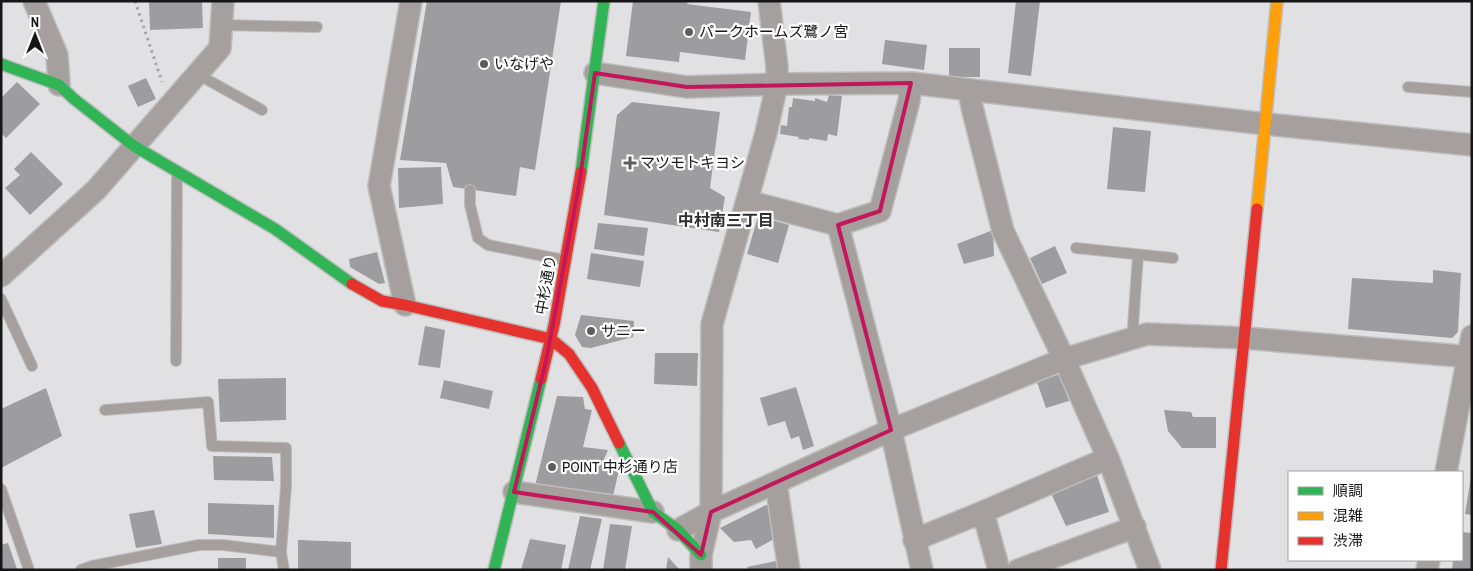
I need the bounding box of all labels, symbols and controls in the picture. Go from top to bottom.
north arrow [10,10,60,60]
text: N [31,13,39,31]
place label: パークホームズ鷺ノ宮 [699,21,849,42]
marker: パークホームズ鷺ノ宮 [683,26,695,38]
place label: いなげや [494,53,554,74]
marker: いなげや [478,58,490,70]
place label: マツモトキヨシ [640,152,745,173]
marker: マツモトキヨシ [624,157,636,169]
district label: 中村南三丁目 [678,209,774,231]
street label: 中杉通り [530,254,561,316]
place label: サニー [601,320,646,341]
marker: サニー [585,325,597,337]
place label: POINT 中杉通り店 [562,456,678,477]
marker: POINT 中杉通り店 [546,461,558,473]
legend [1288,471,1463,561]
text: 順調 [1333,480,1363,501]
text: 混雑 [1333,505,1363,526]
text: 渋滞 [1333,530,1363,551]

